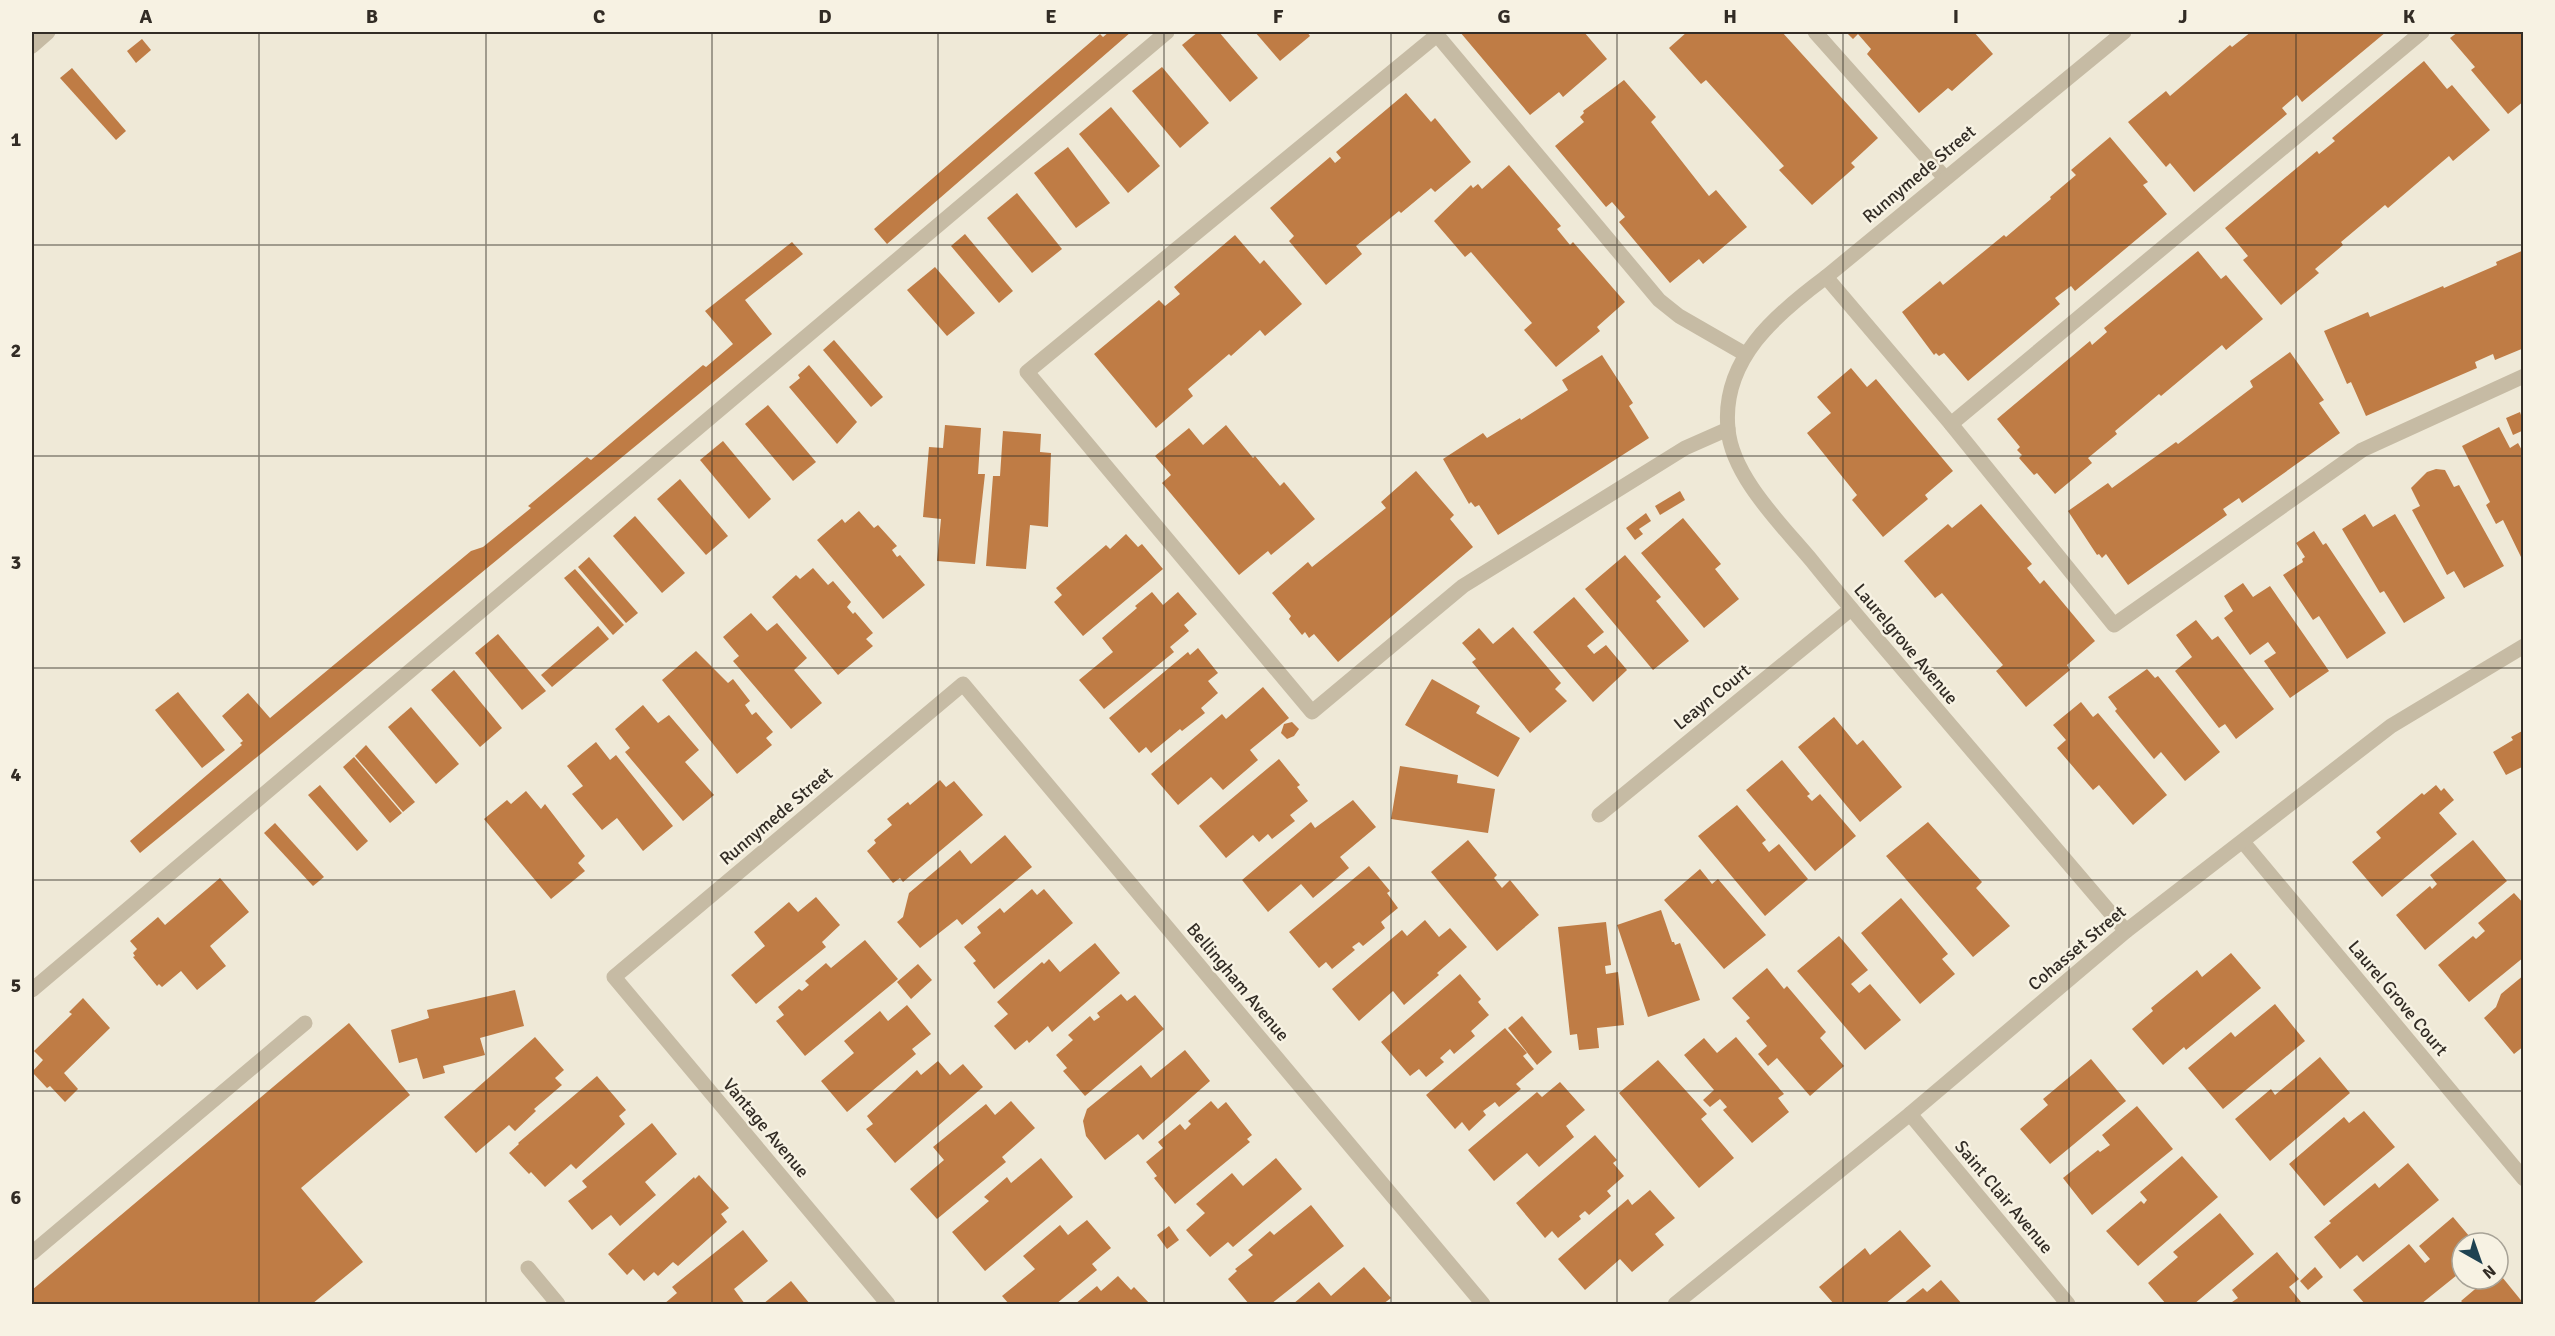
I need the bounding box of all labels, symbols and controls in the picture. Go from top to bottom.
text: A [140,4,153,29]
text: B [366,4,378,29]
text: C [593,4,605,29]
text: D [818,4,832,29]
text: E [1045,4,1057,29]
text: F [1273,4,1284,29]
text: G [1497,4,1511,29]
text: H [1723,4,1737,29]
text: I [1953,4,1959,29]
text: J [2178,4,2188,29]
text: K [2403,4,2416,29]
street label: Runnymede Street [1858,120,1980,228]
text: 1 [11,127,22,152]
text: 2 [11,338,21,363]
text: 3 [11,550,21,575]
street label: Laurelgrove Avenue [1849,579,1963,709]
street label: Leayn Court [1669,659,1755,735]
text: 4 [11,762,22,787]
street label: Runnymede Street [715,762,837,870]
street label: Cohasset Street [2024,901,2130,995]
street label: Bellingham Avenue [1182,918,1294,1046]
street label: Laurel Grove Court [2343,936,2453,1060]
text: 5 [11,973,21,998]
street label: Vantage Avenue [718,1074,814,1182]
street label: Saint Clair Avenue [1950,1136,2058,1258]
text: 6 [11,1185,22,1210]
north arrow [2450,1231,2510,1291]
text: N [2478,1260,2500,1283]

